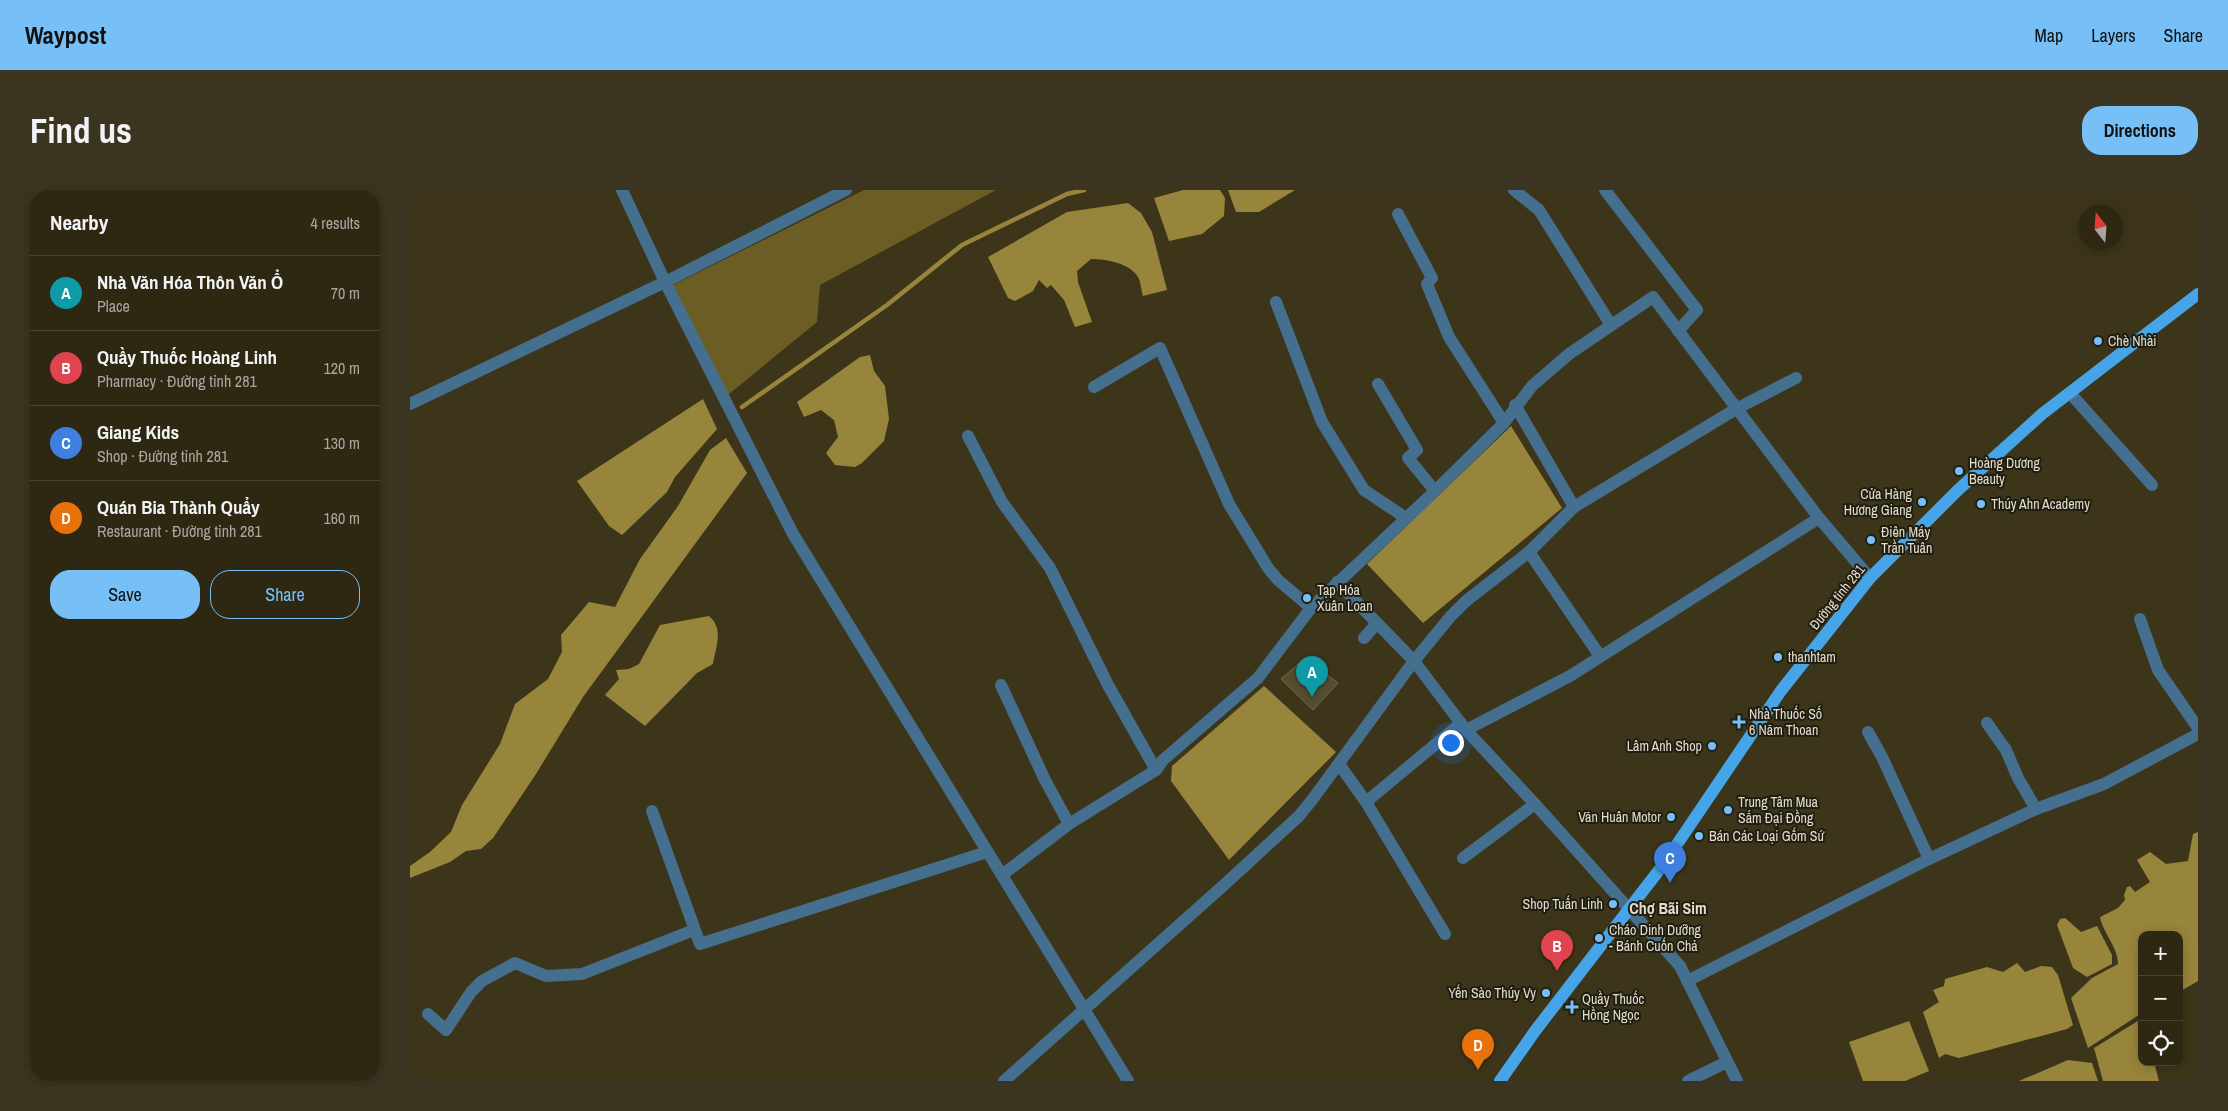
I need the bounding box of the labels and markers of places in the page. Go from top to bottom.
place label: Chè Nhài [2108,332,2157,350]
marker: Chè Nhài [2092,335,2104,347]
place label: Hoàng Dương Beauty [1969,454,2040,488]
marker: Hoàng Dương Beauty [1953,465,1965,477]
place label: Cửa Hàng Hương Giang [1844,485,1913,519]
place label: Thúy Ahn Academy [1991,495,2090,513]
marker: Cửa Hàng Hương Giang [1916,496,1928,508]
marker: Thúy Ahn Academy [1975,498,1987,510]
place label: Điện Máy Trần Tuân [1881,523,1932,557]
marker: Điện Máy Trần Tuân [1865,534,1877,546]
place label: Tạp Hóa Xuân Loan [1317,581,1373,615]
marker: Tạp Hóa Xuân Loan [1301,592,1313,604]
place label: thanhtam [1788,648,1836,666]
marker: thanhtam [1772,651,1784,663]
pin: A [1296,656,1328,697]
place label: Nhà Thuốc Số 6 Năm Thoan [1749,705,1822,739]
marker: Nhà Thuốc Số 6 Năm Thoan [1733,716,1745,728]
place label: Lâm Anh Shop [1627,737,1702,755]
marker: Lâm Anh Shop [1706,740,1718,752]
place label: Trung Tâm Mua Sắm Đại Đồng [1738,793,1819,827]
marker: Trung Tâm Mua Sắm Đại Đồng [1722,804,1734,816]
place label: Văn Huân Motor [1578,808,1661,826]
marker: Văn Huân Motor [1665,811,1677,823]
place label: Bán Các Loại Gốm Sứ [1709,827,1824,845]
marker: Bán Các Loại Gốm Sứ [1693,830,1705,842]
pin: C [1654,842,1686,883]
place label: Shop Tuấn Linh [1522,895,1603,913]
marker: Shop Tuấn Linh [1607,898,1619,910]
place label: Cháo Dinh Dưỡng - Bánh Cuốn Chả [1609,921,1702,955]
pin: B [1541,930,1573,971]
marker: Cháo Dinh Dưỡng - Bánh Cuốn Chả [1593,932,1605,944]
place label: Yến Sào Thúy Vy [1448,984,1536,1002]
marker: Yến Sào Thúy Vy [1540,987,1552,999]
place label: Quầy Thuốc Hồng Ngọc [1582,990,1645,1024]
marker: Quầy Thuốc Hồng Ngọc [1566,1001,1578,1013]
pin: D [1462,1029,1494,1070]

